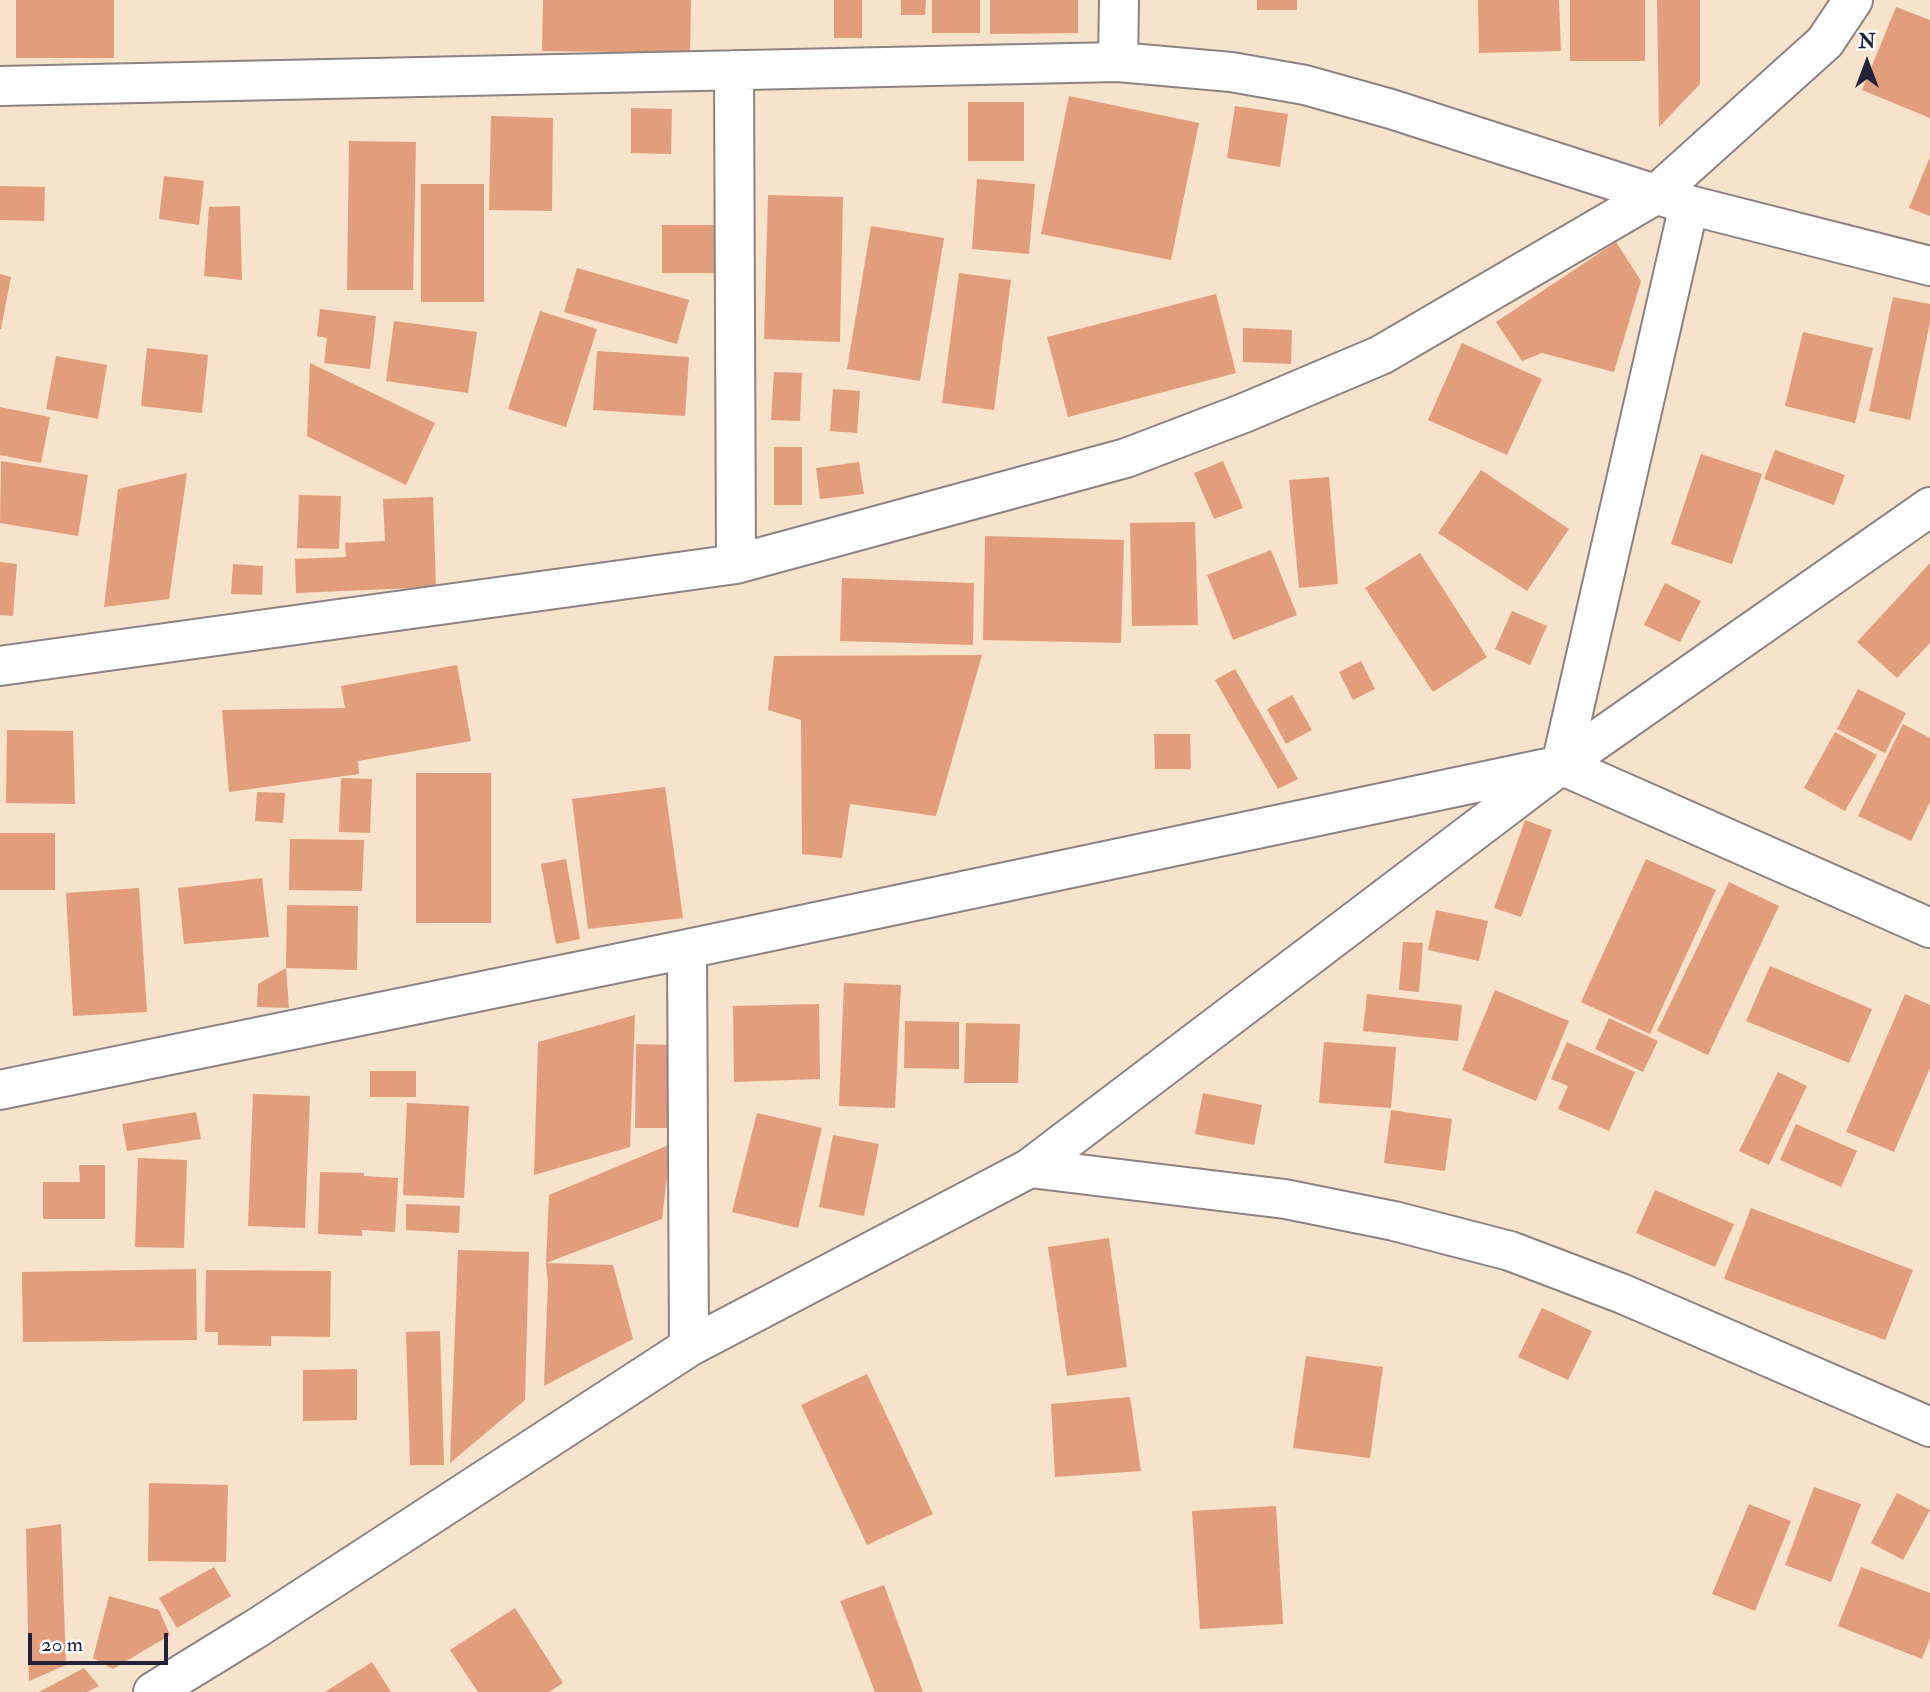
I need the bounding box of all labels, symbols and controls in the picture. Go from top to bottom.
north arrow [1832,28,1902,98]
text: N [1858,30,1876,54]
scale bar [32,1618,172,1662]
text: 20 m [41,1631,83,1658]

